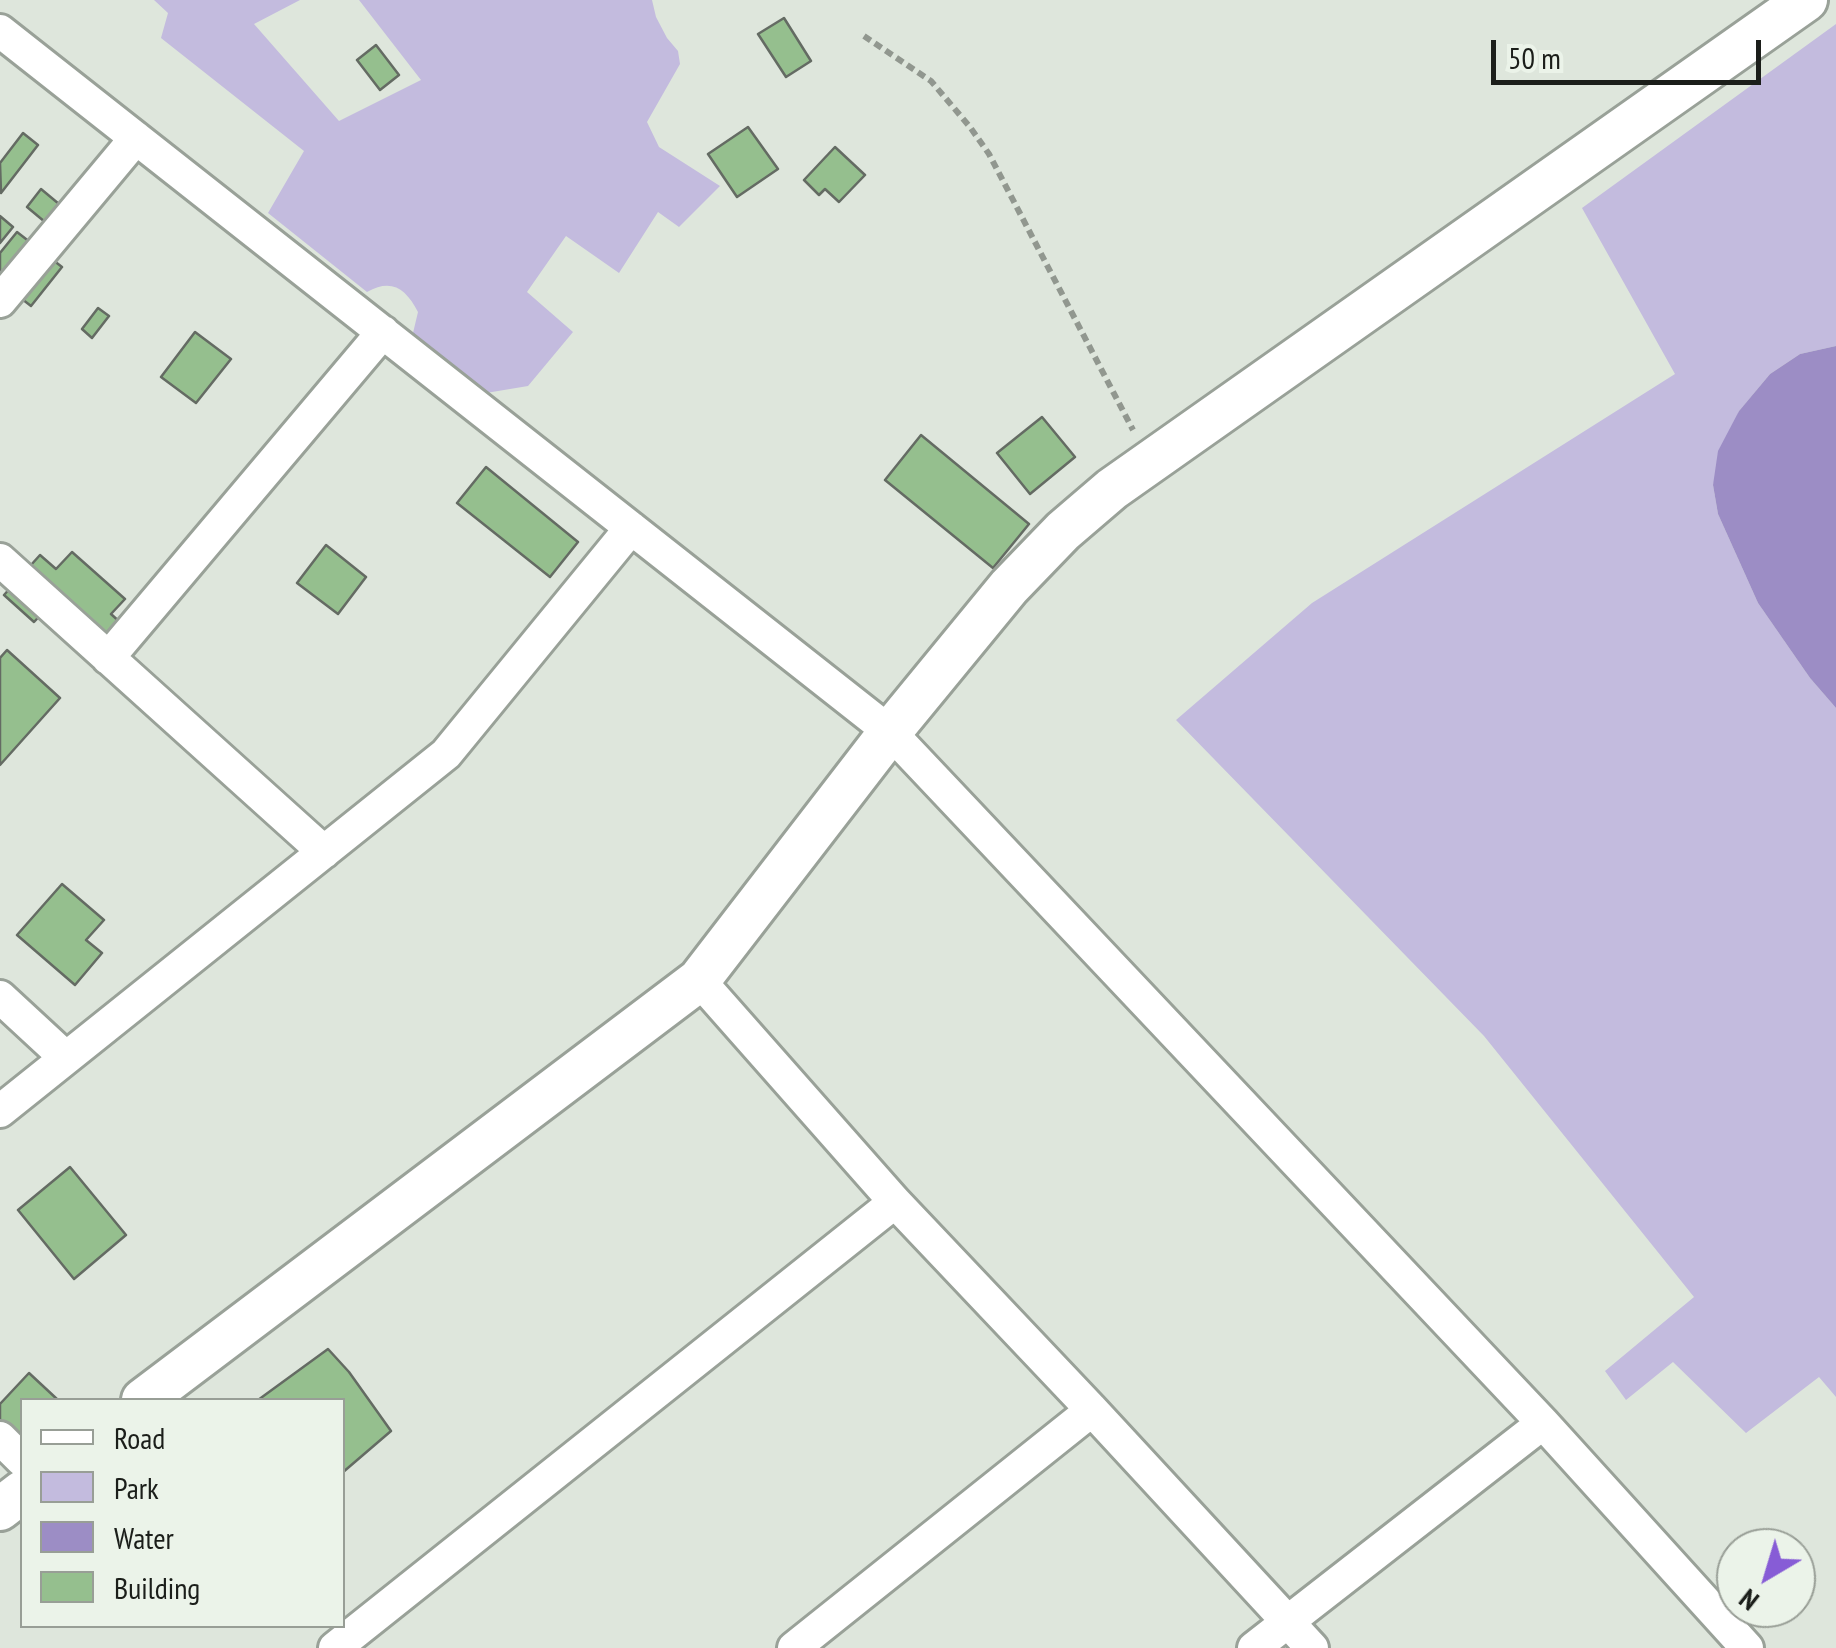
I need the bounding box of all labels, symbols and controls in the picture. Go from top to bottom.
scale bar [1496,20,1766,82]
text: 50 m [1508,38,1561,77]
legend [20,1398,345,1628]
text: Road [114,1418,165,1457]
text: Park [114,1468,159,1507]
text: Water [114,1518,174,1557]
north arrow [1716,1528,1816,1628]
text: Building [114,1568,200,1607]
text: N [1731,1581,1766,1620]

